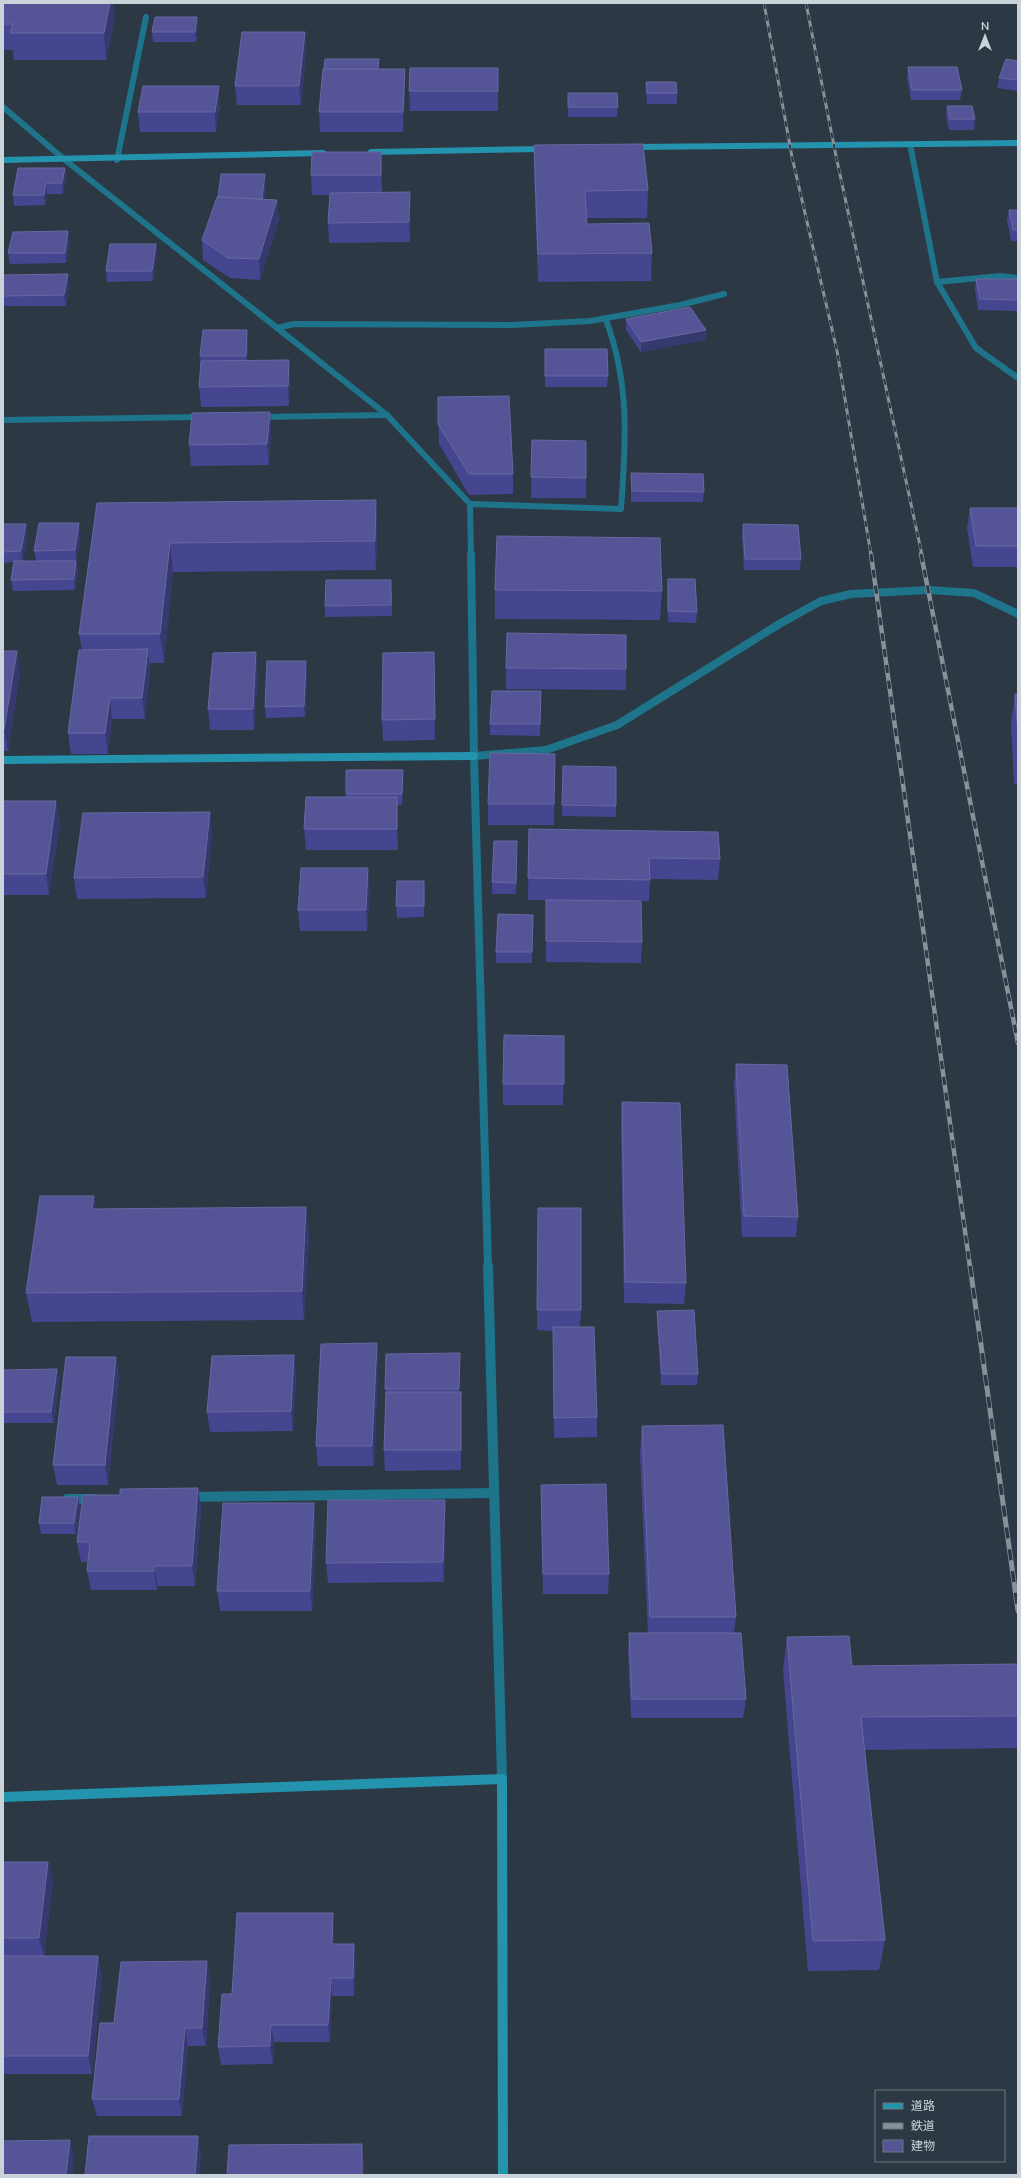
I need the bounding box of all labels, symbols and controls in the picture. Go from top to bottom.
north arrow [965,16,1005,56]
text: N [981,19,989,34]
legend [875,2090,1005,2162]
text: 道路 [911,2098,935,2114]
text: 鉄道 [911,2118,935,2134]
text: 建物 [911,2138,935,2154]

